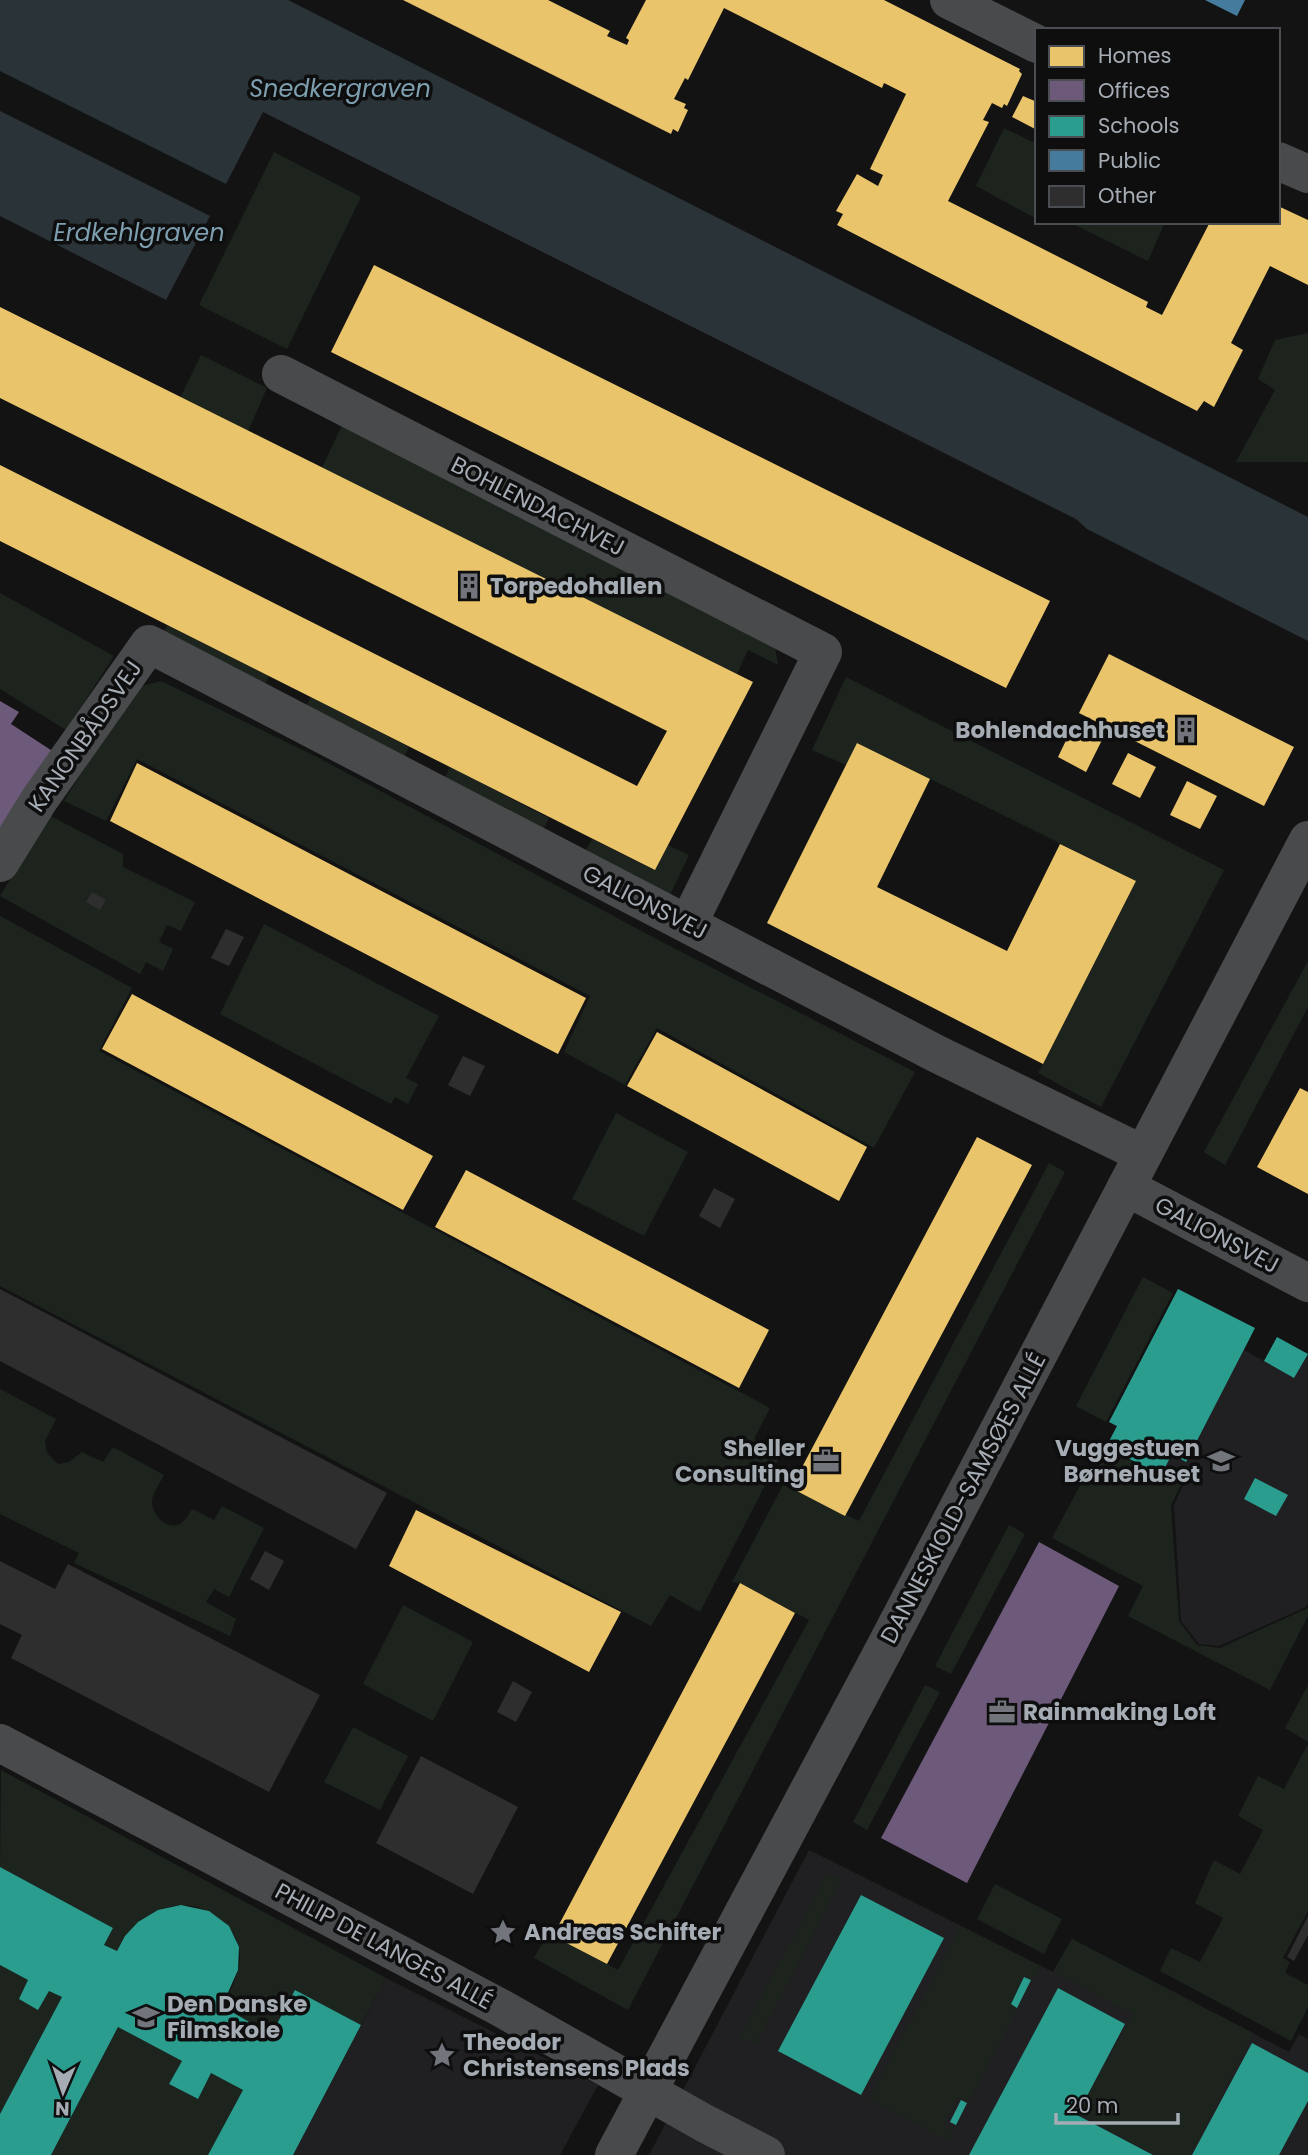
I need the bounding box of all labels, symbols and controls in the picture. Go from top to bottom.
legend [1035,28,1280,224]
text: Homes [1098,41,1172,70]
water label: Snedkergraven [249,72,431,105]
text: Offices [1098,76,1170,105]
text: Schools [1098,111,1180,140]
text: Public [1098,146,1161,175]
text: Other [1098,181,1157,210]
water label: Erdkehlgraven [53,216,225,249]
street label: BOHLENDACHVEJ [446,448,630,564]
place label: Torpedohallen [490,570,663,602]
building icon: Torpedohallen [454,571,484,601]
street label: KANONBÅDSVEJ [21,654,149,818]
place label: Bohlendachhuset [955,714,1165,746]
building icon: Bohlendachhuset [1171,715,1201,745]
street label: GALIONSVEJ [577,857,713,947]
street label: GALIONSVEJ [1149,1189,1285,1281]
street label: DANNESKIOLD-SAMSØES ALLÉ [873,1347,1053,1649]
place label: Sheller Consulting [675,1432,805,1490]
place label: Vuggestuen Børnehuset [1055,1432,1200,1490]
office icon: Sheller Consulting [811,1446,841,1476]
school or university icon: Vuggestuen Børnehuset [1206,1446,1236,1476]
place label: Rainmaking Loft [1023,1696,1216,1728]
office icon: Rainmaking Loft [987,1697,1017,1727]
street label: PHILIP DE LANGES ALLÉ [270,1875,498,2017]
place label: Andreas Schifter [524,1916,722,1948]
place icon: Andreas Schifter [488,1917,518,1947]
place label: Den Danske Filmskole [167,1988,307,2046]
school or university icon: Den Danske Filmskole [131,2002,161,2032]
place label: Theodor Christensens Plads [463,2026,690,2084]
place icon: Theodor Christensens Plads [427,2040,457,2070]
north arrow [28,2057,98,2127]
scale bar [1056,2082,1178,2126]
text: 20 m [1066,2091,1119,2120]
text: N [55,2095,70,2122]

